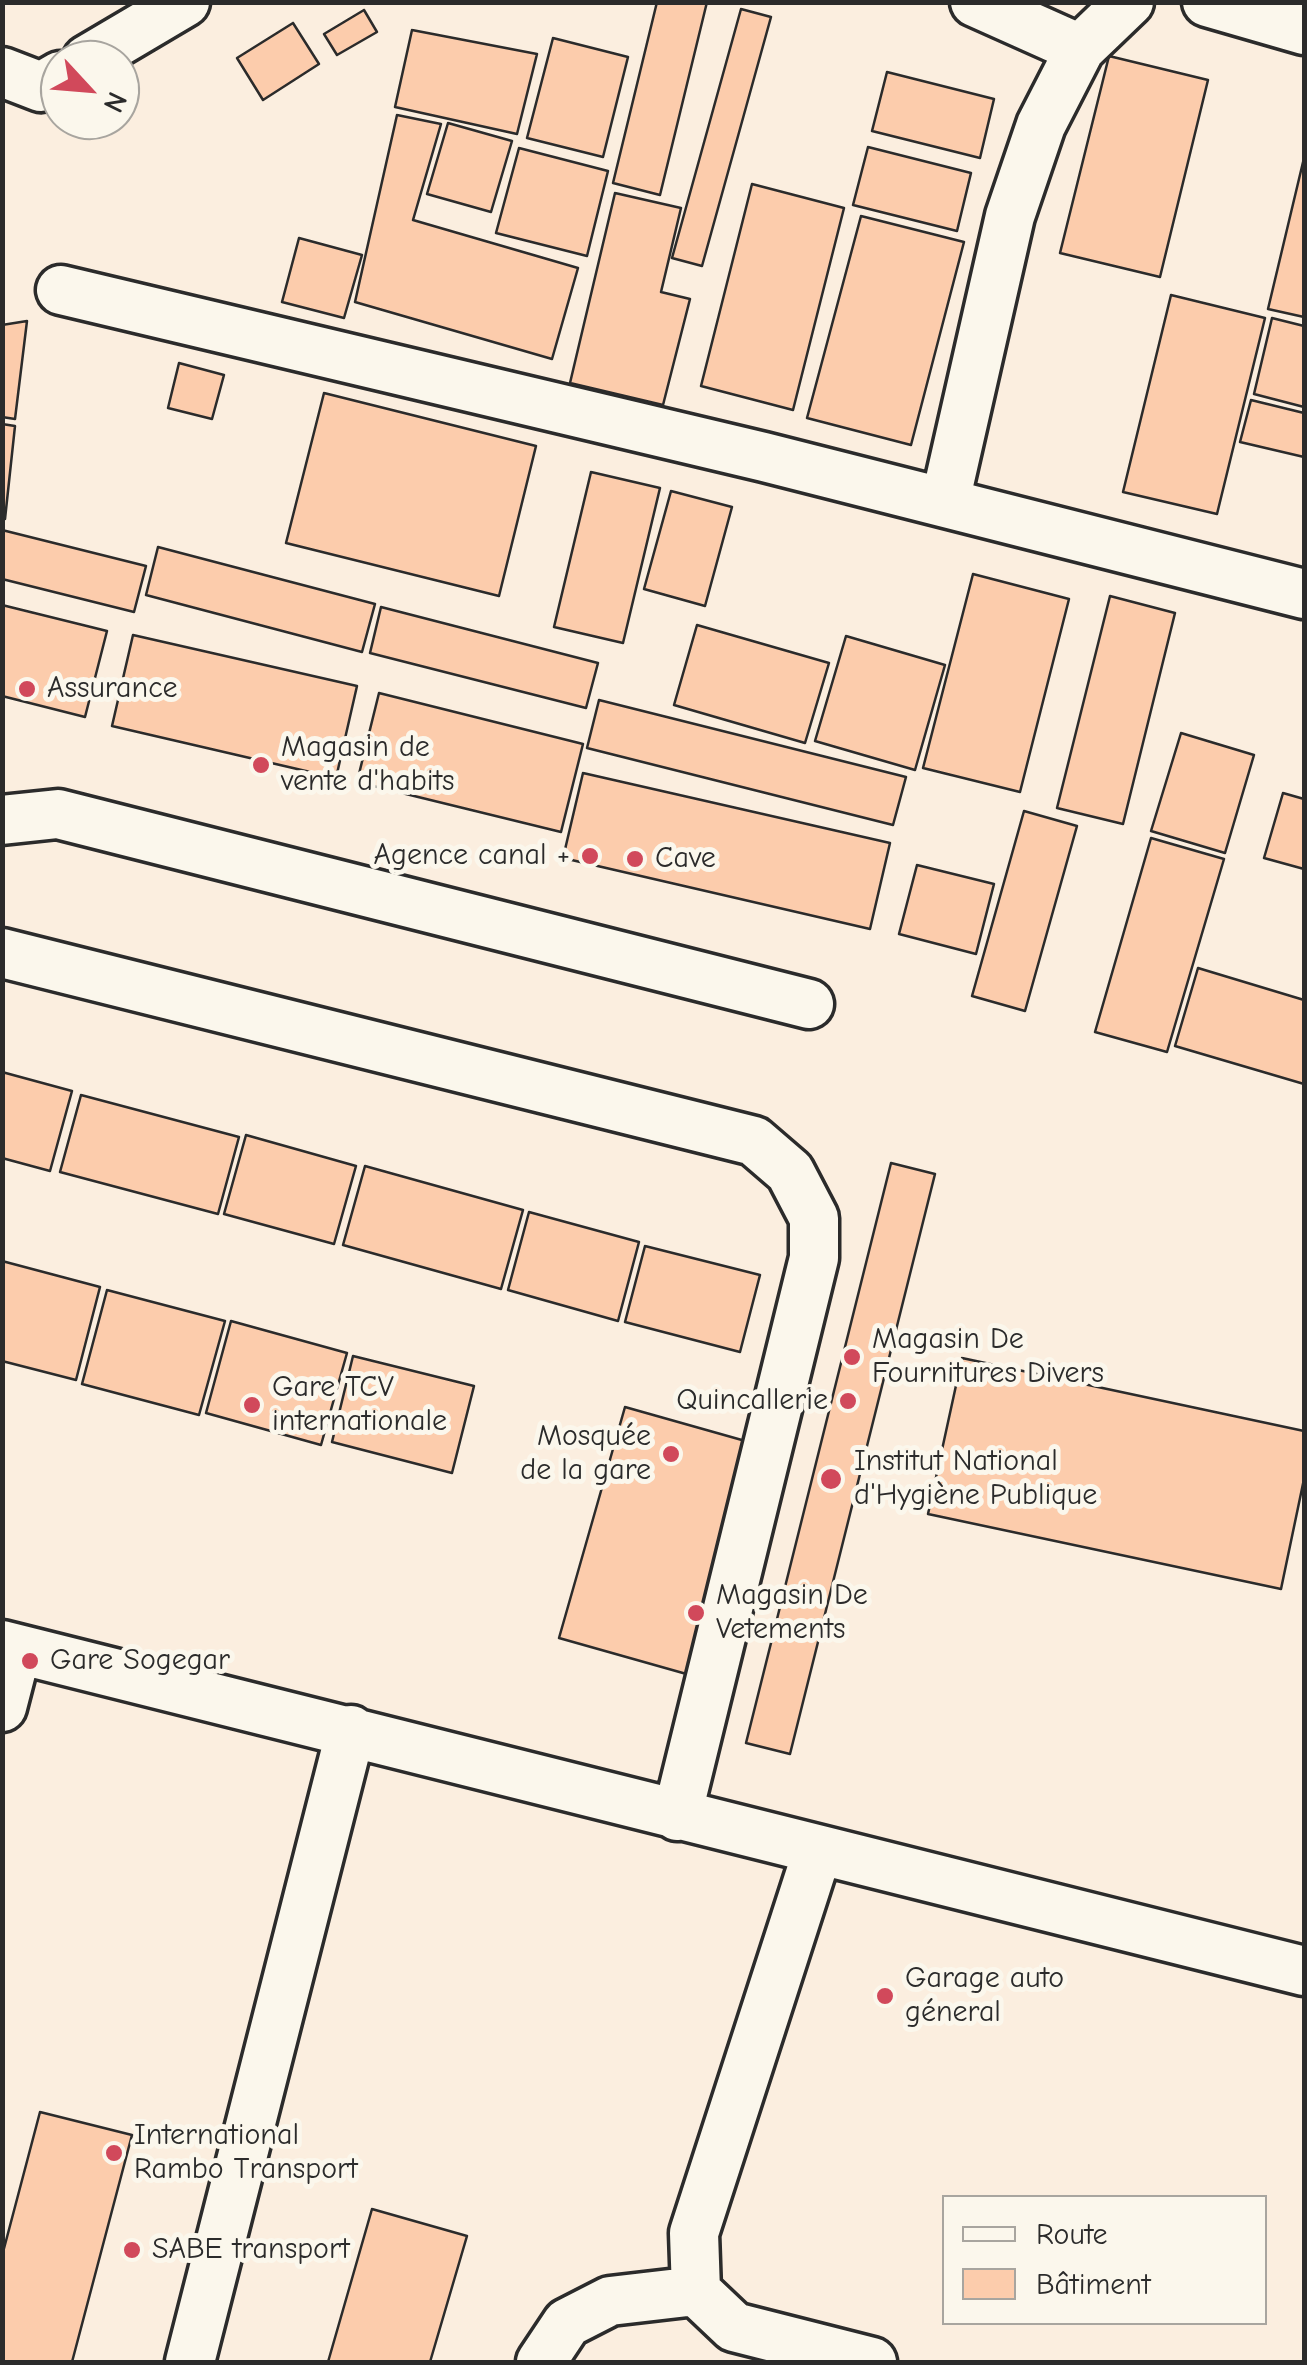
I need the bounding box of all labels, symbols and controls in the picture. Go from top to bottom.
north arrow [40,40,140,140]
text: N [97,87,134,117]
place label: Assurance [47,671,178,707]
marker: Assurance [16,678,38,700]
place label: Magasin de vente d'habits [281,730,455,800]
marker: Magasin de vente d'habits [250,754,272,776]
place label: Agence canal + [374,838,570,874]
place label: Cave [655,841,716,877]
marker: Agence canal + [579,845,601,867]
marker: Cave [624,848,646,870]
place label: Magasin De Fournitures Divers [872,1322,1104,1392]
marker: Magasin De Fournitures Divers [841,1346,863,1368]
place label: Gare TCV internationale [272,1370,447,1440]
place label: Quincallerie [676,1383,828,1419]
marker: Quincallerie [837,1390,859,1412]
marker: Gare TCV internationale [241,1394,263,1416]
place label: Mosquée de la gare [520,1419,651,1490]
marker: Mosquée de la gare [660,1443,682,1465]
place label: Institut National d'Hygiène Publique [854,1444,1097,1514]
marker: Institut National d'Hygiène Publique [818,1466,844,1492]
place label: Magasin De Vetements [716,1578,868,1648]
marker: Magasin De Vetements [685,1602,707,1624]
place label: Gare Sogegar [50,1643,230,1679]
marker: Gare Sogegar [19,1650,41,1672]
place label: Garage auto géneral [905,1961,1064,2032]
marker: Garage auto géneral [874,1985,896,2007]
place label: International Rambo Transport [134,2118,358,2188]
marker: International Rambo Transport [103,2142,125,2164]
legend [942,2195,1267,2325]
text: Route [1036,2217,1107,2252]
place label: SABE transport [152,2232,349,2268]
marker: SABE transport [121,2239,143,2261]
text: Bâtiment [1036,2267,1150,2302]

